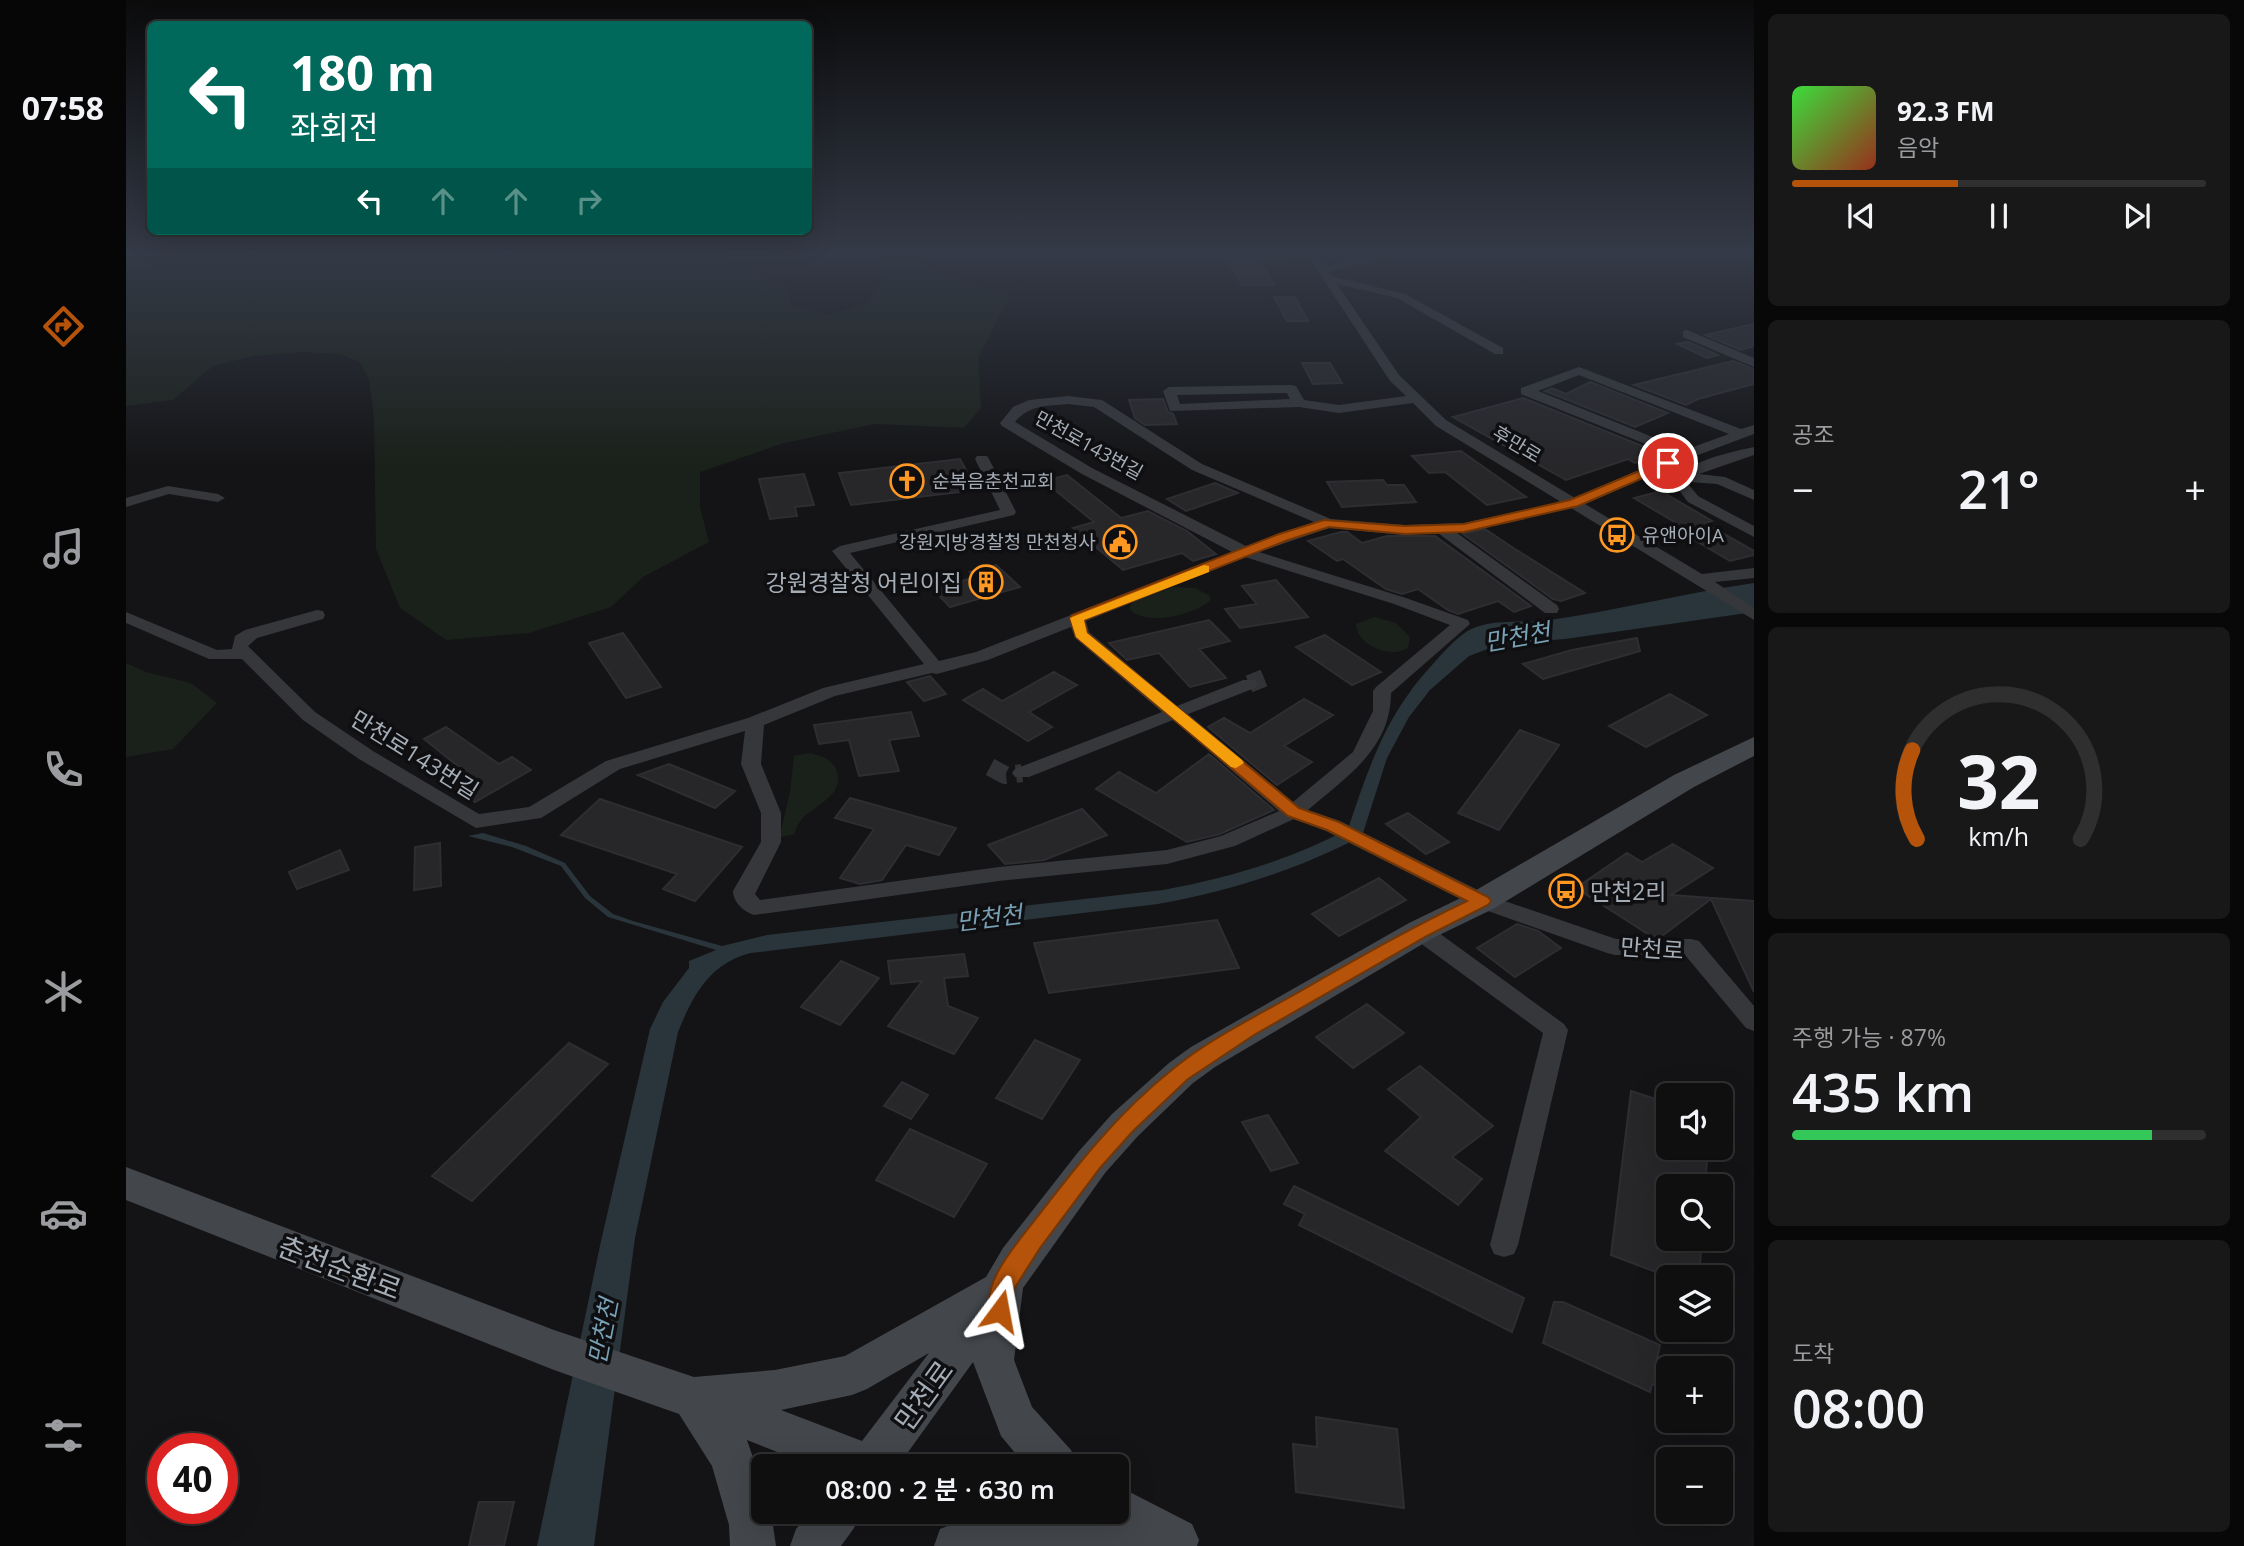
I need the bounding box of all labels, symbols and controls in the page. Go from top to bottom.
text: 180 m [290,39,435,105]
icon: left [175,49,266,140]
text: 07:58 [22,86,104,129]
text: 92.3 FM [1897,93,1995,129]
text: 좌회전 [290,105,378,148]
text: 음악 [1897,131,1939,163]
icon: left [351,182,389,220]
icon: ahead [424,182,462,220]
icon: ahead [497,182,535,220]
icon: right [570,182,608,220]
icon: previous [1842,197,1880,235]
icon: pause [1980,197,2018,235]
icon: next [2118,197,2156,235]
icon: directions [39,302,88,351]
street label: 만천로143번길 [1030,405,1148,485]
text: 공조 [1792,418,1834,450]
street label: 후만로 [1488,419,1546,469]
pin [1638,433,1698,493]
icon: arrive [1649,444,1687,482]
text: 21° [1958,453,2040,524]
church icon: 순복음춘천교회 [888,462,926,500]
text: − [1792,463,1814,515]
text: + [2184,463,2206,515]
place label: 순복음춘천교회 [932,468,1054,494]
bus stop icon: 유앤아이A [1598,516,1636,554]
place label: 유앤아이A [1642,522,1724,548]
public building icon: 강원지방경찰청 만천청사 [1101,523,1139,561]
icon: music [39,524,88,573]
place label: 강원지방경찰청 만천청사 [899,529,1096,555]
building icon: 강원경찰청 어린이집 [967,563,1005,601]
place label: 강원경찰청 어린이집 [766,566,962,598]
water label: 만천천 [1482,613,1555,658]
street label: 만천로143번길 [345,702,485,806]
text: 32 [1957,731,2041,830]
icon: phone [39,745,88,794]
text: km/h [1969,819,2029,853]
bus stop icon: 만천2리 [1547,872,1585,910]
place label: 만천2리 [1590,875,1667,907]
water label: 만천천 [954,896,1027,937]
street label: 만천로 [1619,930,1685,966]
icon: climate [39,967,88,1016]
text: 주행 가능 · 87% [1792,1021,1946,1053]
text: 435 km [1792,1056,1974,1127]
map controls [1656,1083,1733,1524]
button: sound [1656,1083,1733,1160]
button: search [1656,1174,1733,1251]
icon: car [39,1189,88,1238]
street label: 춘천순환로 [273,1226,407,1308]
button: layers [1656,1265,1733,1342]
position arrow [963,1274,1037,1348]
water label: 만천천 [579,1292,625,1367]
text: 도착 [1792,1337,1834,1369]
street label: 만천로 [885,1353,961,1437]
button: + [1656,1356,1733,1433]
text: 08:00 [1792,1372,1925,1443]
icon: filters [39,1411,88,1460]
speed limit sign: 40 [147,1433,238,1524]
button: − [1656,1447,1733,1524]
text: 08:00 · 2 분 · 630 m [825,1471,1055,1507]

